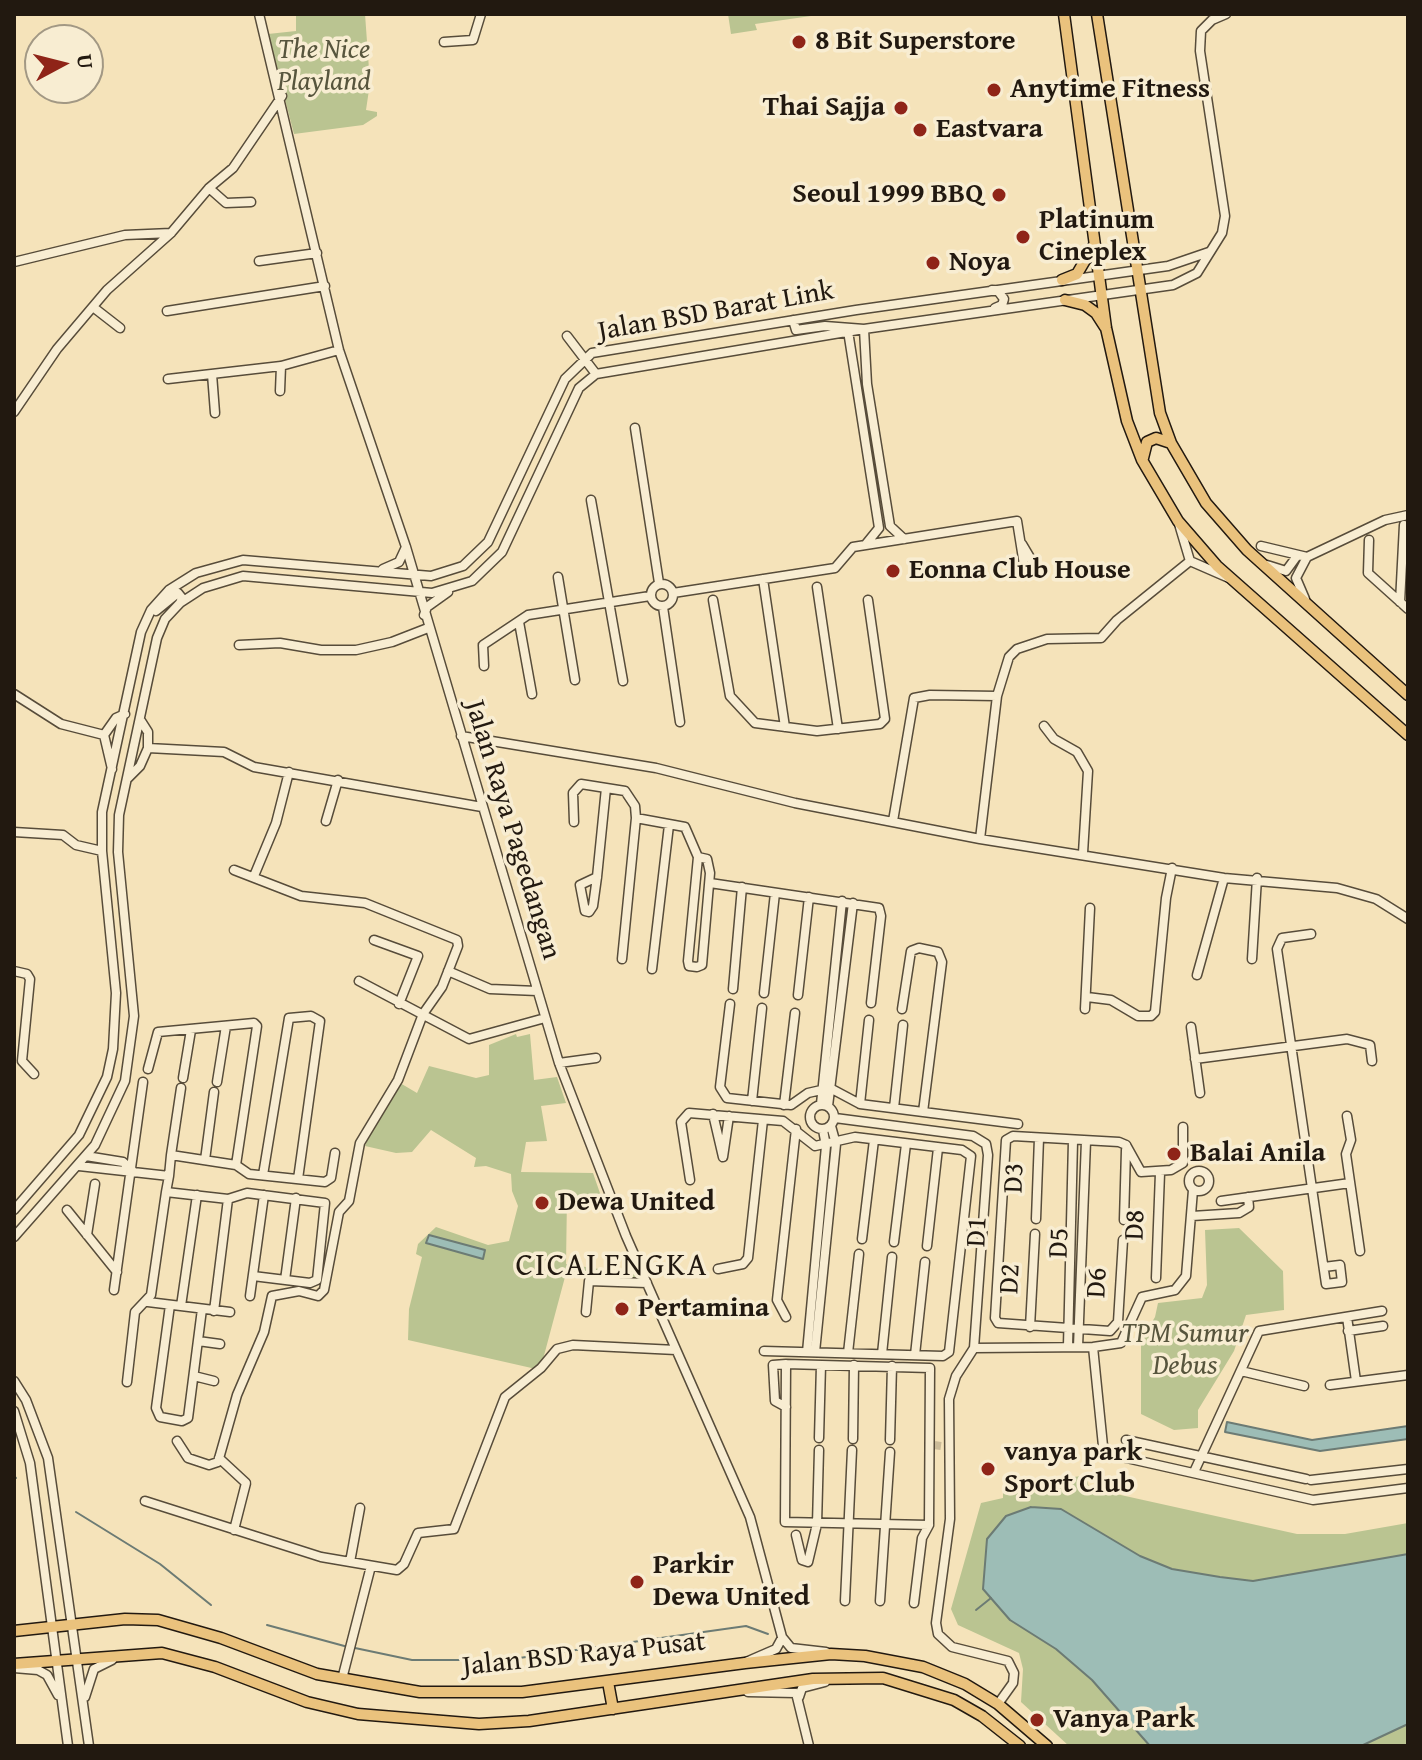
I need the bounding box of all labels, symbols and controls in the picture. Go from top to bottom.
north arrow [24,24,104,104]
place label: 8 Bit Superstore [815,25,1015,59]
marker: 8 Bit Superstore [790,33,808,51]
park label: The Nice Playland [277,34,371,100]
text: U [69,52,103,71]
place label: Anytime Fitness [1010,73,1210,107]
marker: Anytime Fitness [985,81,1003,99]
place label: Thai Sajja [763,91,885,125]
marker: Thai Sajja [892,99,910,117]
place label: Eastvara [936,113,1043,147]
marker: Eastvara [911,121,929,139]
place label: Seoul 1999 BBQ [792,178,983,212]
marker: Seoul 1999 BBQ [990,186,1008,204]
place label: Platinum Cineplex [1039,204,1154,270]
marker: Platinum Cineplex [1014,228,1032,246]
place label: Noya [949,246,1011,280]
marker: Noya [924,254,942,272]
street label: Jalan BSD Barat Link [595,275,837,349]
place label: Eonna Club House [909,554,1131,588]
marker: Eonna Club House [884,562,902,580]
street label: Jalan Raya Pagedangan [457,696,567,964]
place label: Balai Anila [1190,1137,1326,1171]
marker: Balai Anila [1165,1145,1183,1163]
street label: D3 [998,1162,1032,1194]
place label: Dewa United [558,1186,715,1220]
marker: Dewa United [533,1194,551,1212]
street label: D8 [1119,1209,1153,1241]
street label: D1 [960,1216,996,1248]
street label: D5 [1043,1227,1077,1259]
district label: CICALENGKA [515,1248,709,1286]
street label: D2 [993,1263,1029,1295]
street label: D6 [1080,1267,1116,1299]
place label: Pertamina [638,1292,769,1326]
marker: Pertamina [613,1300,631,1318]
park label: TPM Sumur Debus [1121,1318,1249,1384]
place label: vanya park Sport Club [1004,1436,1142,1502]
marker: vanya park Sport Club [979,1460,997,1478]
place label: Parkir Dewa United [653,1549,810,1615]
marker: Parkir Dewa United [628,1573,646,1591]
street label: Jalan BSD Raya Pusat [461,1626,707,1684]
place label: Vanya Park [1053,1703,1195,1737]
marker: Vanya Park [1028,1711,1046,1729]

